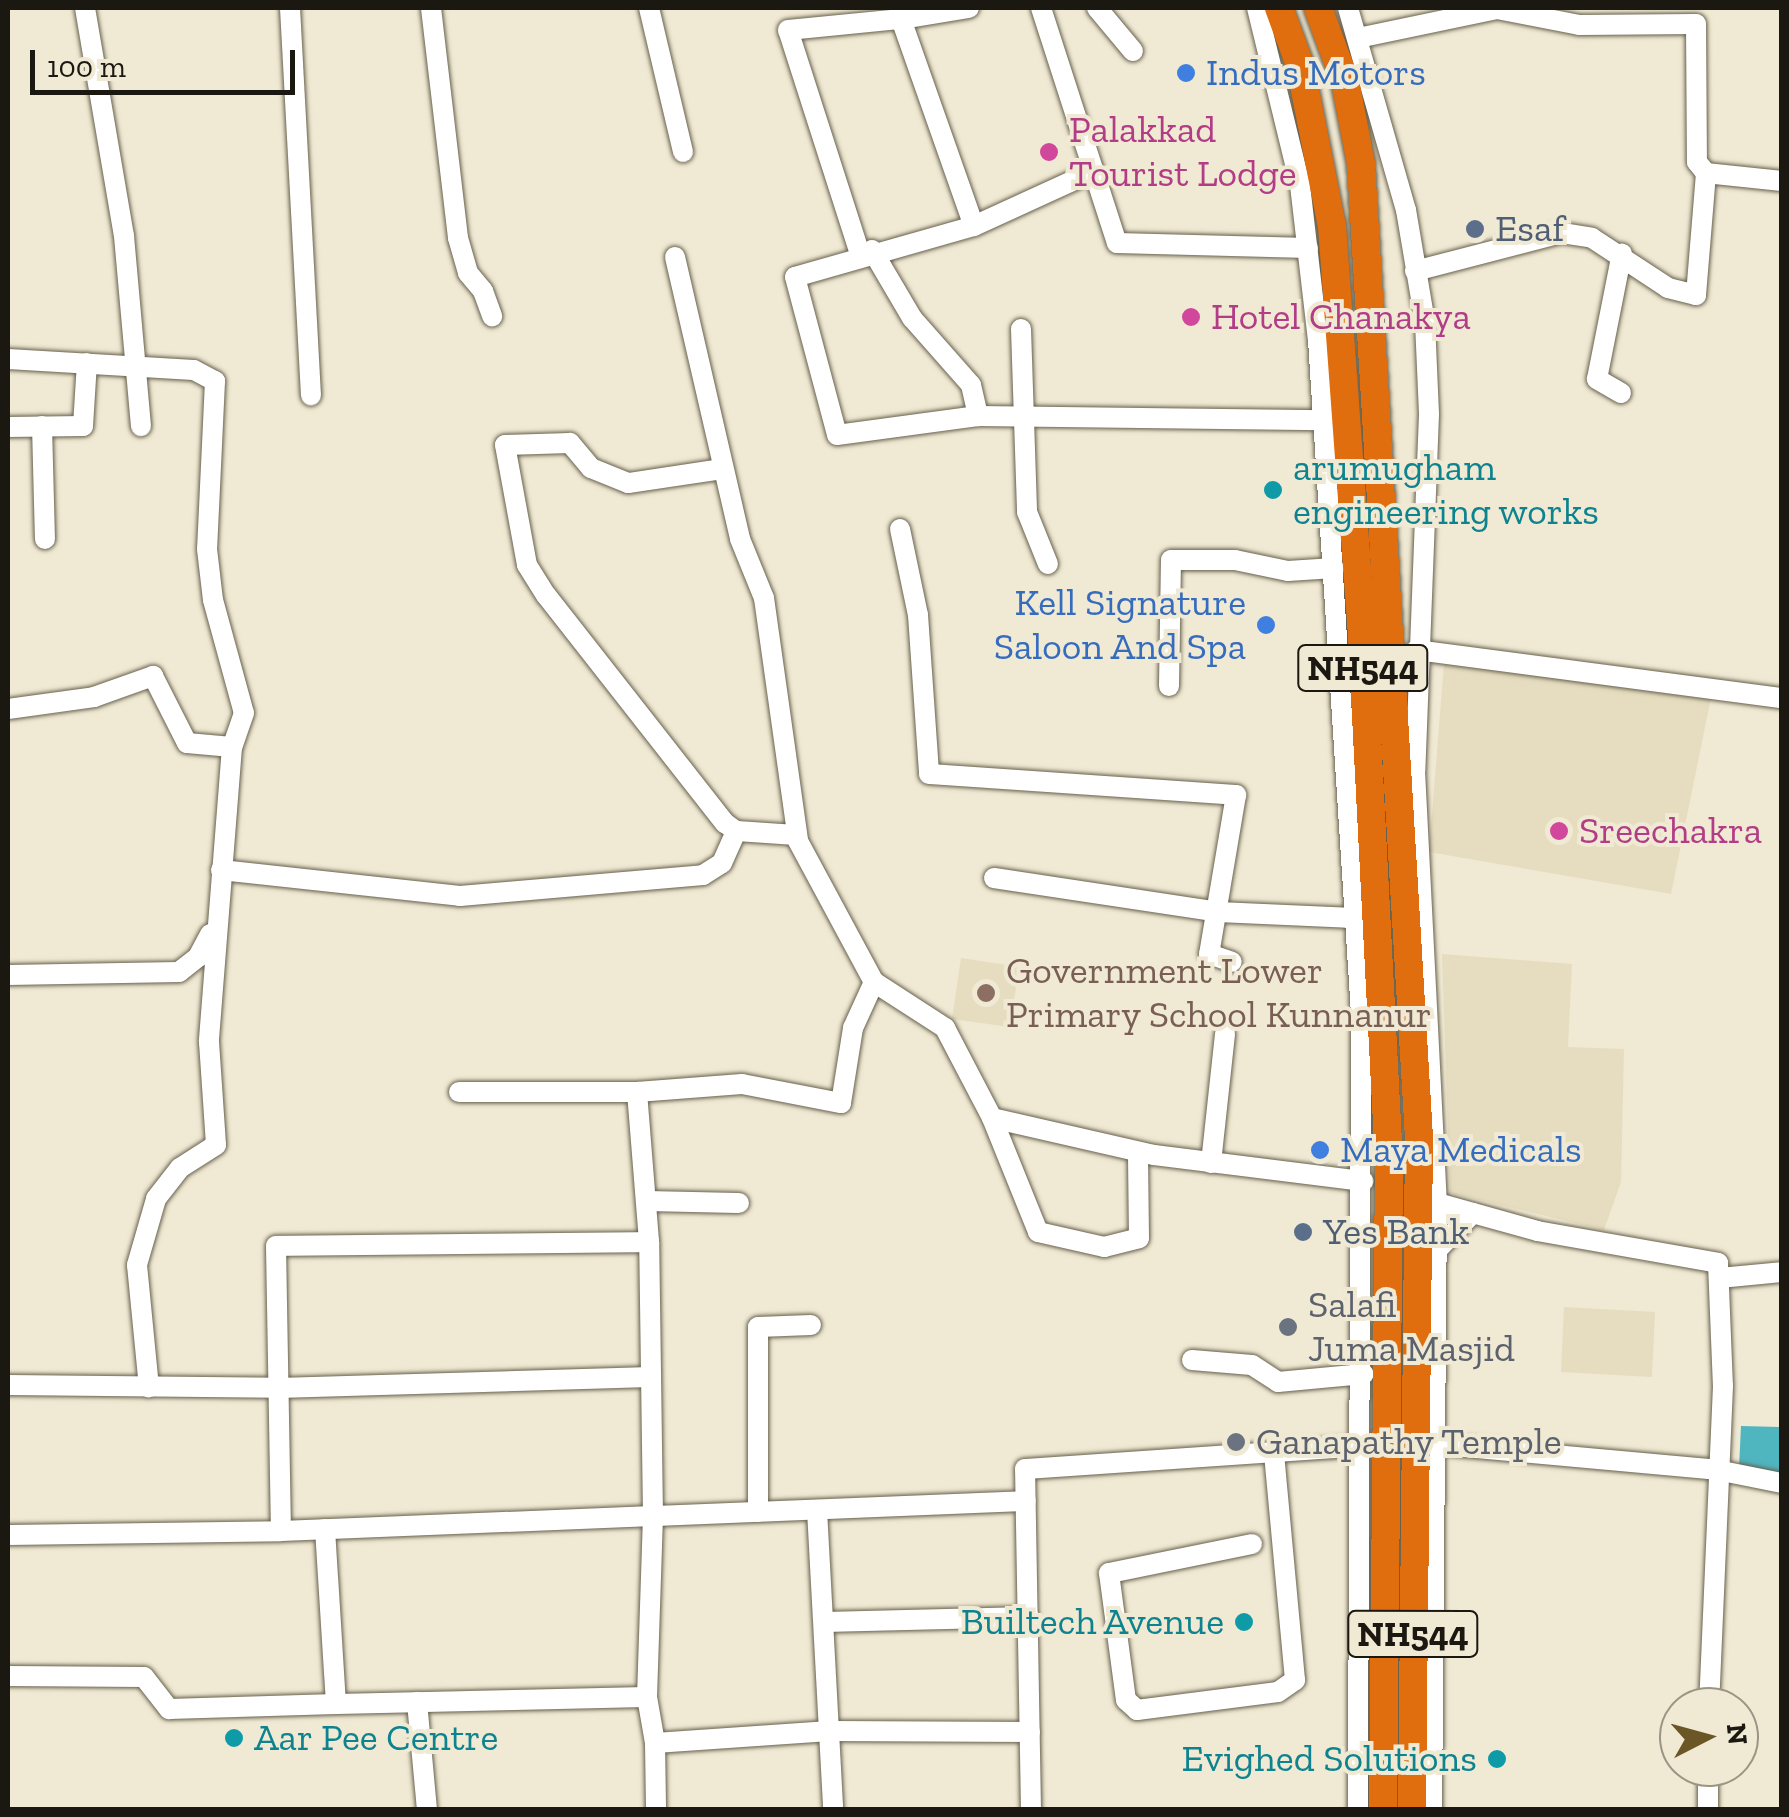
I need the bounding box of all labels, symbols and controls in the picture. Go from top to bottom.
scale bar [35,30,300,92]
text: 100 m [47,49,126,85]
place label: Indus Motors [1206,50,1426,96]
marker: Indus Motors [1175,62,1197,84]
place label: Palakkad Tourist Lodge [1069,107,1297,196]
marker: Palakkad Tourist Lodge [1038,141,1060,163]
place label: Esaf [1495,206,1564,252]
marker: Esaf [1464,218,1486,240]
place label: Hotel Chanakya [1211,294,1471,340]
marker: Hotel Chanakya [1180,306,1202,328]
place label: arumugham engineering works [1293,445,1600,534]
marker: arumugham engineering works [1262,479,1284,501]
place label: Kell Signature Saloon And Spa [993,580,1246,669]
marker: Kell Signature Saloon And Spa [1255,614,1277,636]
road number: NH544 [1296,638,1430,698]
place label: Sreechakra [1579,808,1762,854]
marker: Sreechakra [1548,820,1570,842]
place label: Government Lower Primary School Kunnanur [1006,948,1433,1038]
marker: Government Lower Primary School Kunnanur [975,982,997,1004]
place label: Maya Medicals [1340,1127,1582,1173]
marker: Maya Medicals [1309,1139,1331,1161]
place label: Yes Bank [1323,1209,1469,1255]
marker: Yes Bank [1292,1221,1314,1243]
place label: Salafi Juma Masjid [1308,1282,1515,1372]
marker: Salafi Juma Masjid [1277,1316,1299,1338]
place label: Ganapathy Temple [1256,1419,1563,1465]
marker: Ganapathy Temple [1225,1431,1247,1453]
place label: Builtech Avenue [959,1599,1224,1645]
road number: NH544 [1346,1604,1480,1664]
marker: Builtech Avenue [1233,1611,1255,1633]
north arrow [1659,1687,1759,1787]
place label: Aar Pee Centre [254,1715,499,1761]
text: N [1720,1722,1755,1746]
marker: Aar Pee Centre [223,1727,245,1749]
place label: Evighed Solutions [1181,1736,1477,1782]
marker: Evighed Solutions [1486,1748,1508,1770]

